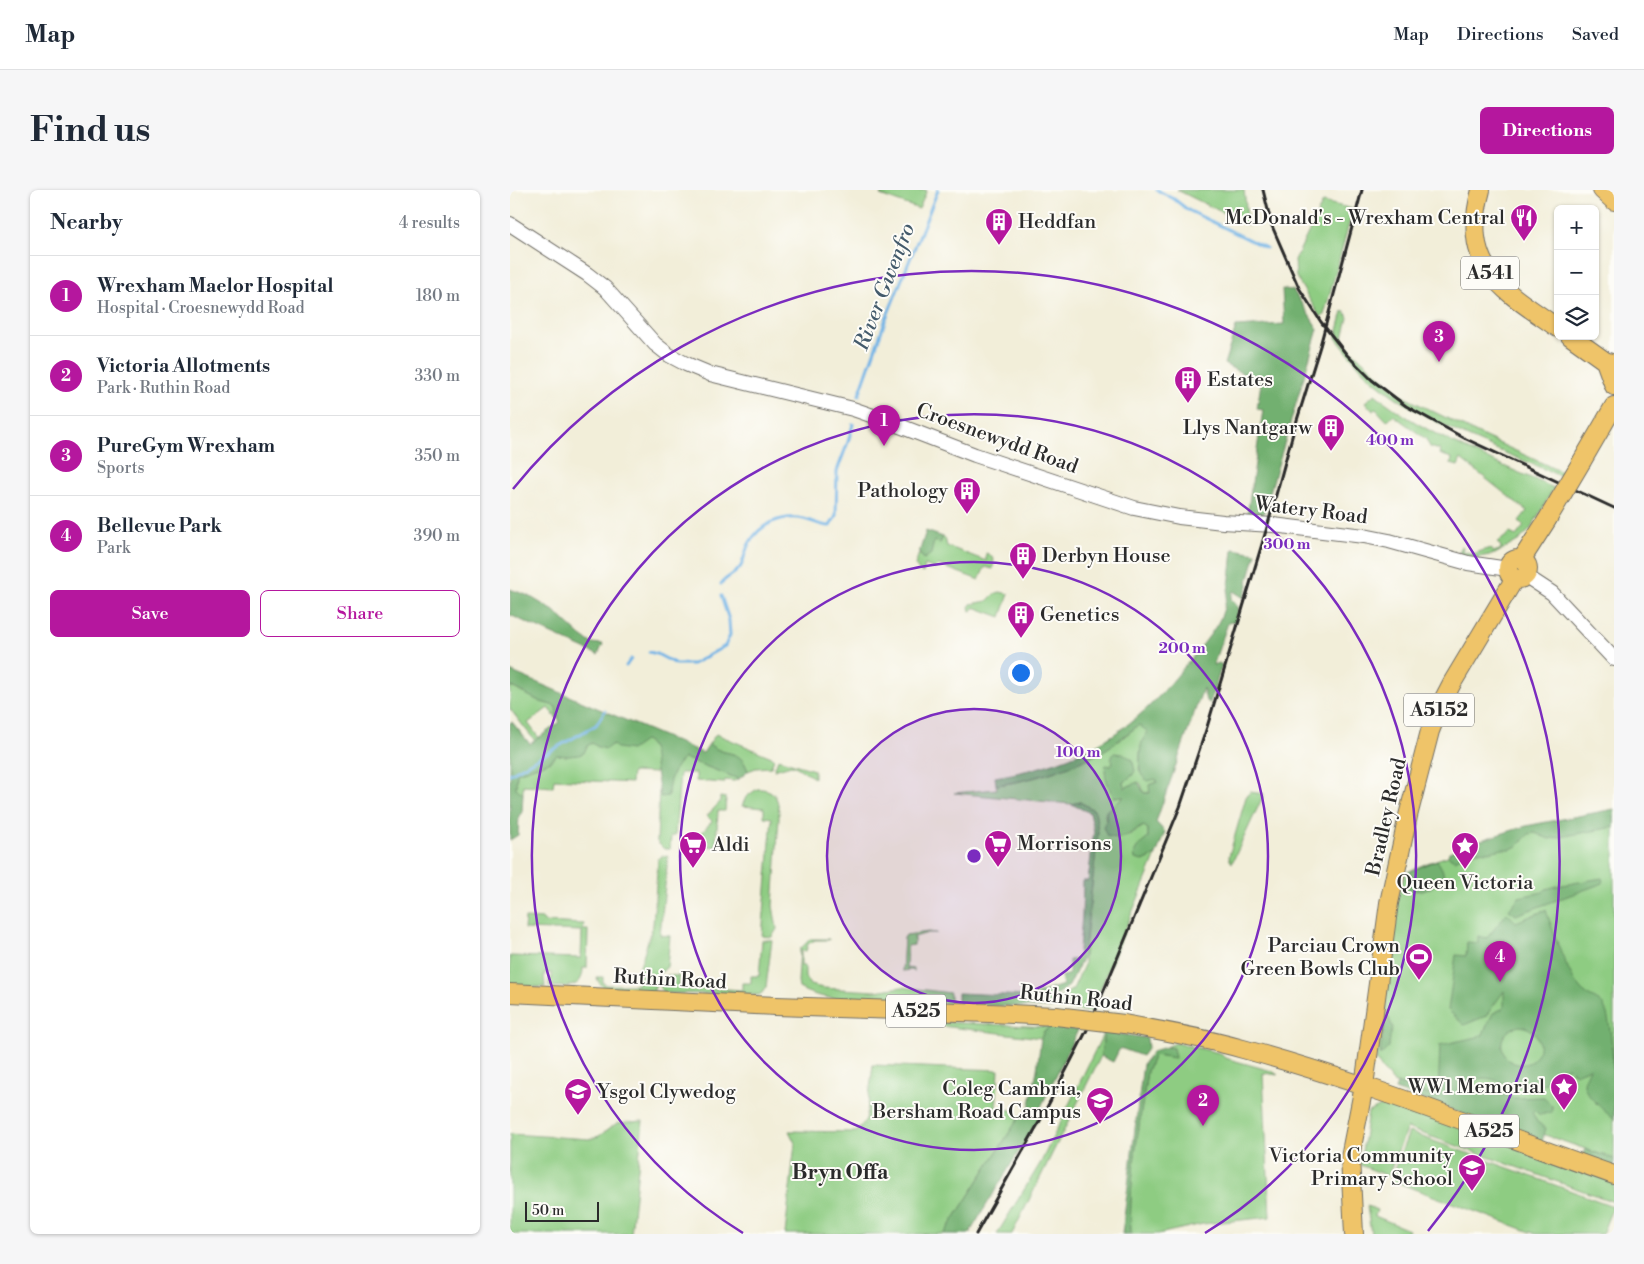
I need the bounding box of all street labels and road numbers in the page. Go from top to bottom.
road number: A541 [1461,256,1519,290]
street label: Croesnewydd Road [913,398,1082,480]
street label: Watery Road [1252,492,1370,530]
road number: A5152 [1404,694,1474,726]
street label: Bradley Road [1361,755,1413,879]
street label: Ruthin Road [613,965,728,995]
street label: Ruthin Road [1018,981,1134,1017]
road number: A525 [886,994,946,1028]
road number: A525 [1459,1114,1519,1148]

